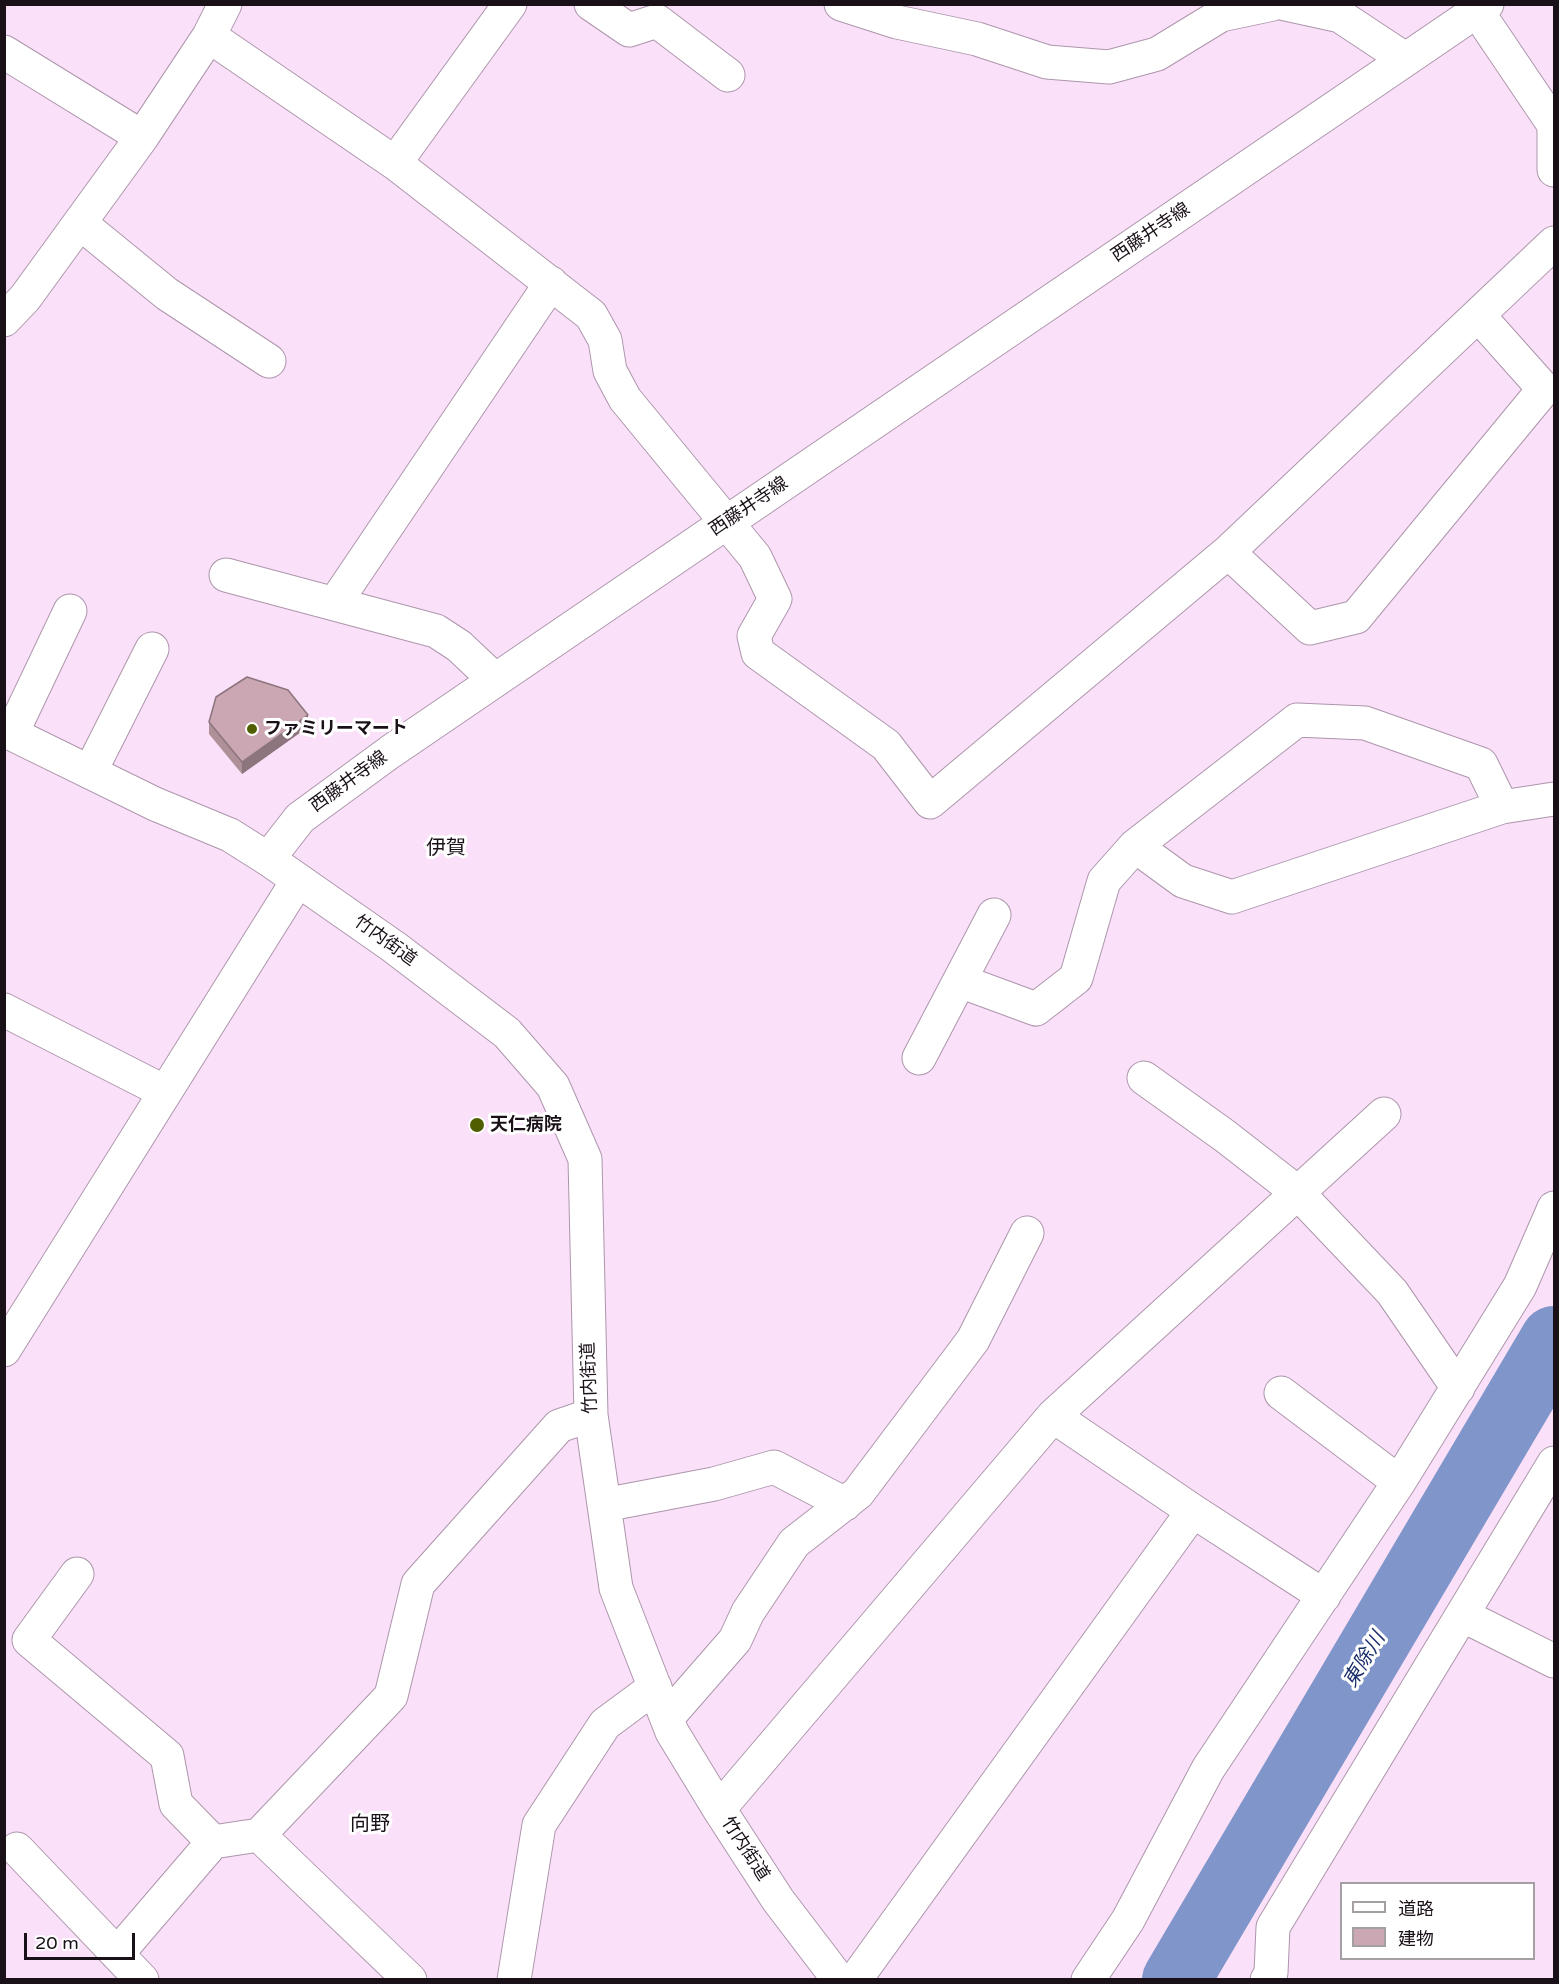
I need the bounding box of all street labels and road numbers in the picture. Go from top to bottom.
street label: 西藤井寺線 [1108,199,1194,267]
street label: 西藤井寺線 [706,473,792,541]
street label: 西藤井寺線 [306,747,392,817]
street label: 竹内街道 [350,911,420,971]
street label: 竹内街道 [578,1342,602,1414]
street label: 竹内街道 [716,1813,774,1885]

